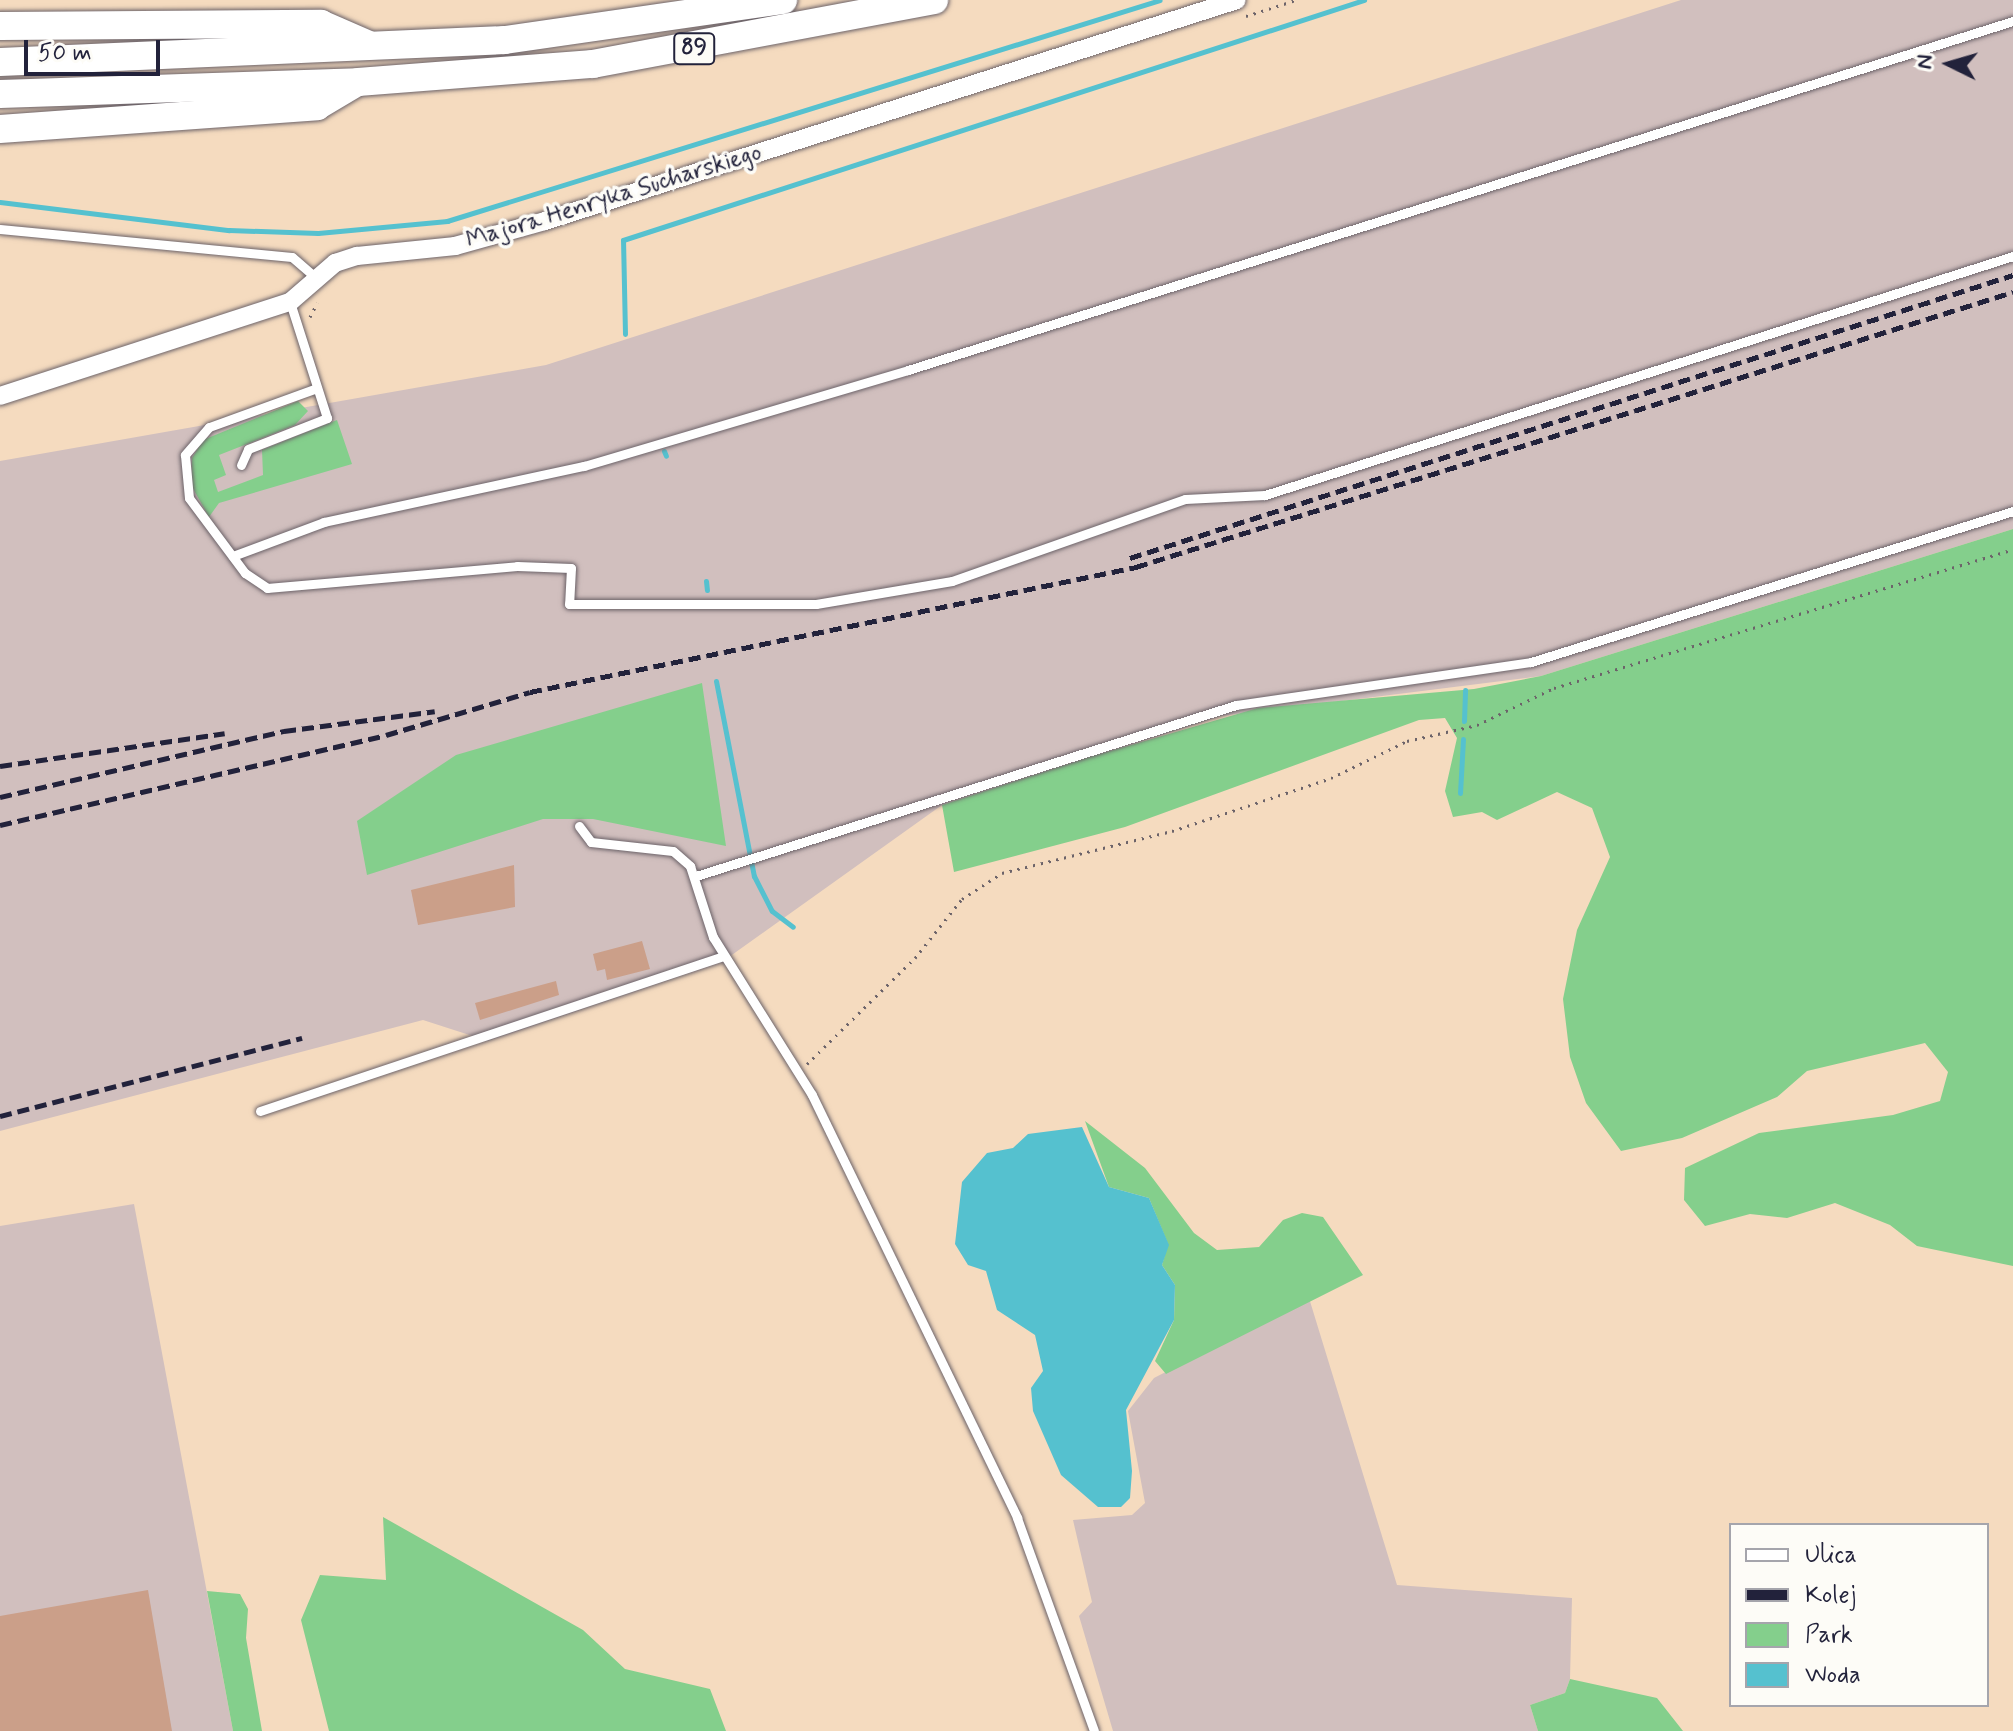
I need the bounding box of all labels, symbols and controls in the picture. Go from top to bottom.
scale bar [28,24,164,74]
north arrow [1909,24,1989,104]
road number: 89 [672,31,716,67]
text: 50 m [38,38,92,69]
text: N [1911,53,1940,70]
street label: Majora Henryka Sucharskiego [462,138,766,256]
legend [1729,1523,1989,1707]
text: Ulica [1805,1540,1857,1571]
text: Kolej [1805,1580,1856,1611]
text: Park [1805,1620,1853,1651]
text: Woda [1805,1660,1861,1691]

